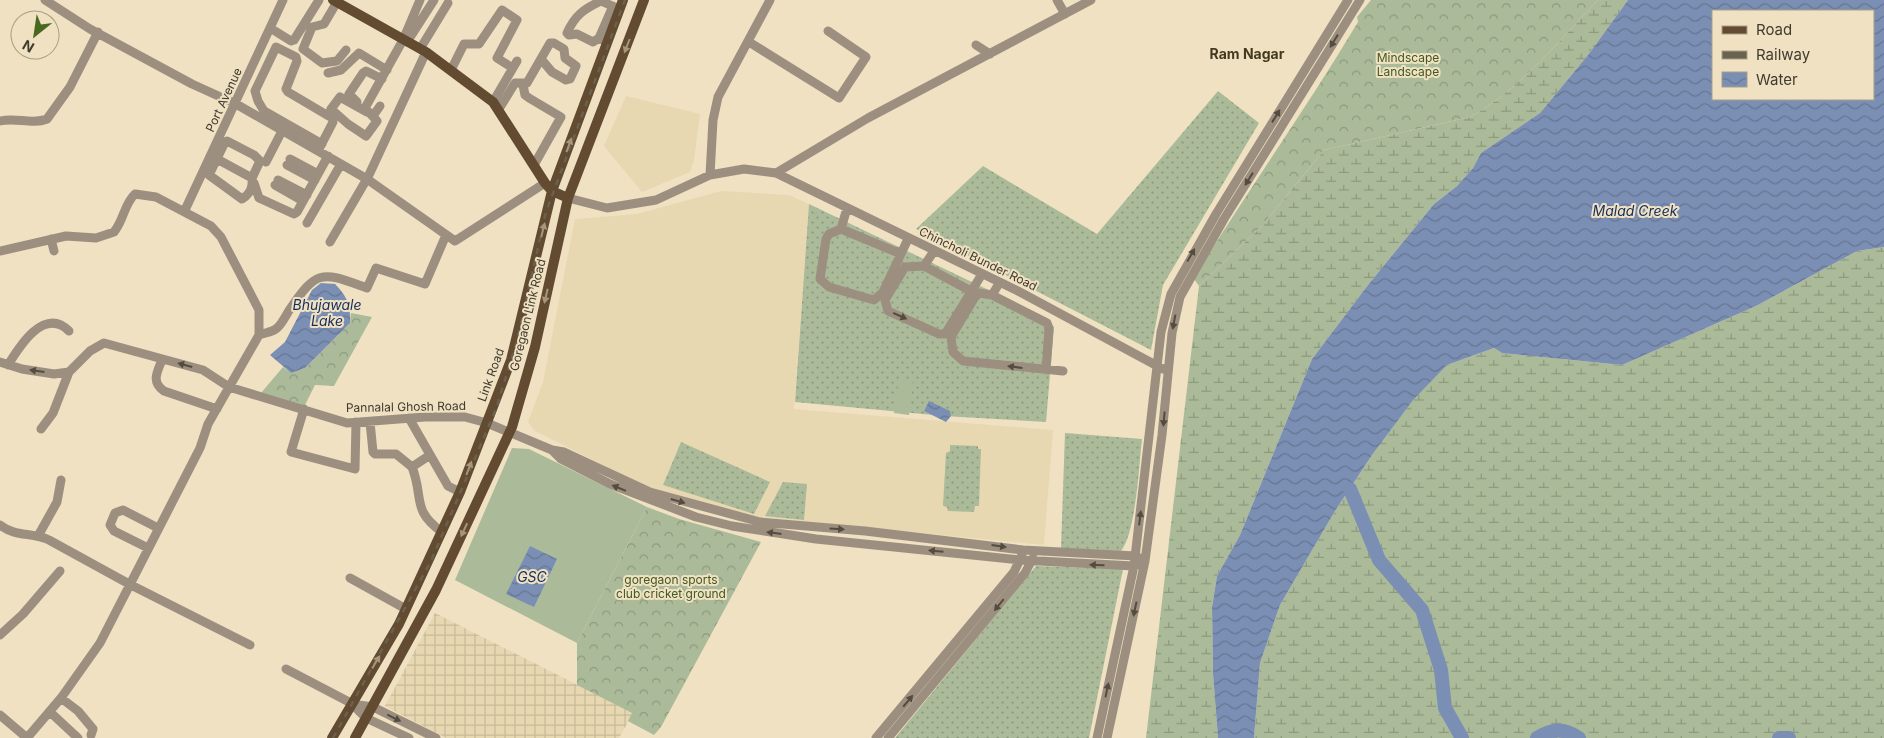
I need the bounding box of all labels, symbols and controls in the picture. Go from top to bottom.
north arrow [10,10,60,60]
legend [1712,10,1874,100]
text: Road [1756,20,1792,39]
one-way arrow [1329,34,1339,48]
text: N [19,37,37,57]
one-way arrow [622,38,630,53]
district label: Ram Nagar [1210,45,1285,62]
text: Railway [1756,45,1811,64]
park label: Mindscape Landscape [1377,50,1439,79]
street label: Port Avenue [202,65,245,134]
text: Water [1756,70,1798,89]
one-way arrow [1271,110,1280,123]
one-way arrow [566,138,573,153]
one-way arrow [1244,173,1253,186]
water label: Malad Creek [1593,202,1678,219]
one-way arrow [539,222,547,237]
street label: Chincholi Bunder Road [917,223,1040,294]
one-way arrow [1187,249,1196,262]
street label: Goregaon Link Road [506,257,549,372]
one-way arrow [542,289,550,304]
water label: Bhujawale Lake [293,296,361,329]
one-way arrow [893,313,907,321]
one-way arrow [1169,315,1177,331]
street label: Link Road [474,346,507,404]
one-way arrow [178,361,193,369]
one-way arrow [1006,363,1022,371]
one-way arrow [29,367,45,375]
street label: Pannalal Ghosh Road [346,398,466,415]
one-way arrow [1159,411,1167,427]
one-way arrow [466,461,473,476]
one-way arrow [612,483,626,491]
one-way arrow [671,497,686,505]
one-way arrow [1136,510,1144,526]
one-way arrow [460,523,468,537]
one-way arrow [830,525,846,533]
one-way arrow [766,529,782,537]
one-way arrow [991,542,1007,550]
one-way arrow [927,546,943,554]
one-way arrow [1089,560,1105,568]
water label: GSC [517,568,547,585]
park label: goregaon sports club cricket ground [616,572,726,601]
one-way arrow [993,598,1004,611]
one-way arrow [1130,601,1138,617]
one-way arrow [371,655,380,668]
one-way arrow [1103,683,1111,698]
one-way arrow [902,695,913,708]
one-way arrow [387,714,401,722]

